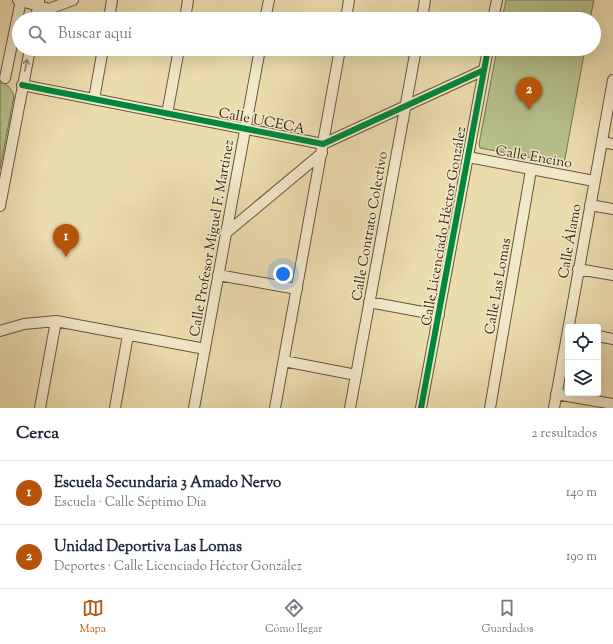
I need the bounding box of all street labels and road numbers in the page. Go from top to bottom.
street label: Calle UCECA [217,104,307,140]
street label: Calle Licenciado Héctor González [418,125,472,328]
street label: Calle Profesor Miguel F. Martínez [186,138,240,338]
street label: Calle Encino [494,141,574,175]
street label: Calle Contrato Colectivo [348,150,394,303]
street label: Calle Álamo [555,202,587,280]
street label: Calle Las Lomas [481,236,517,336]

